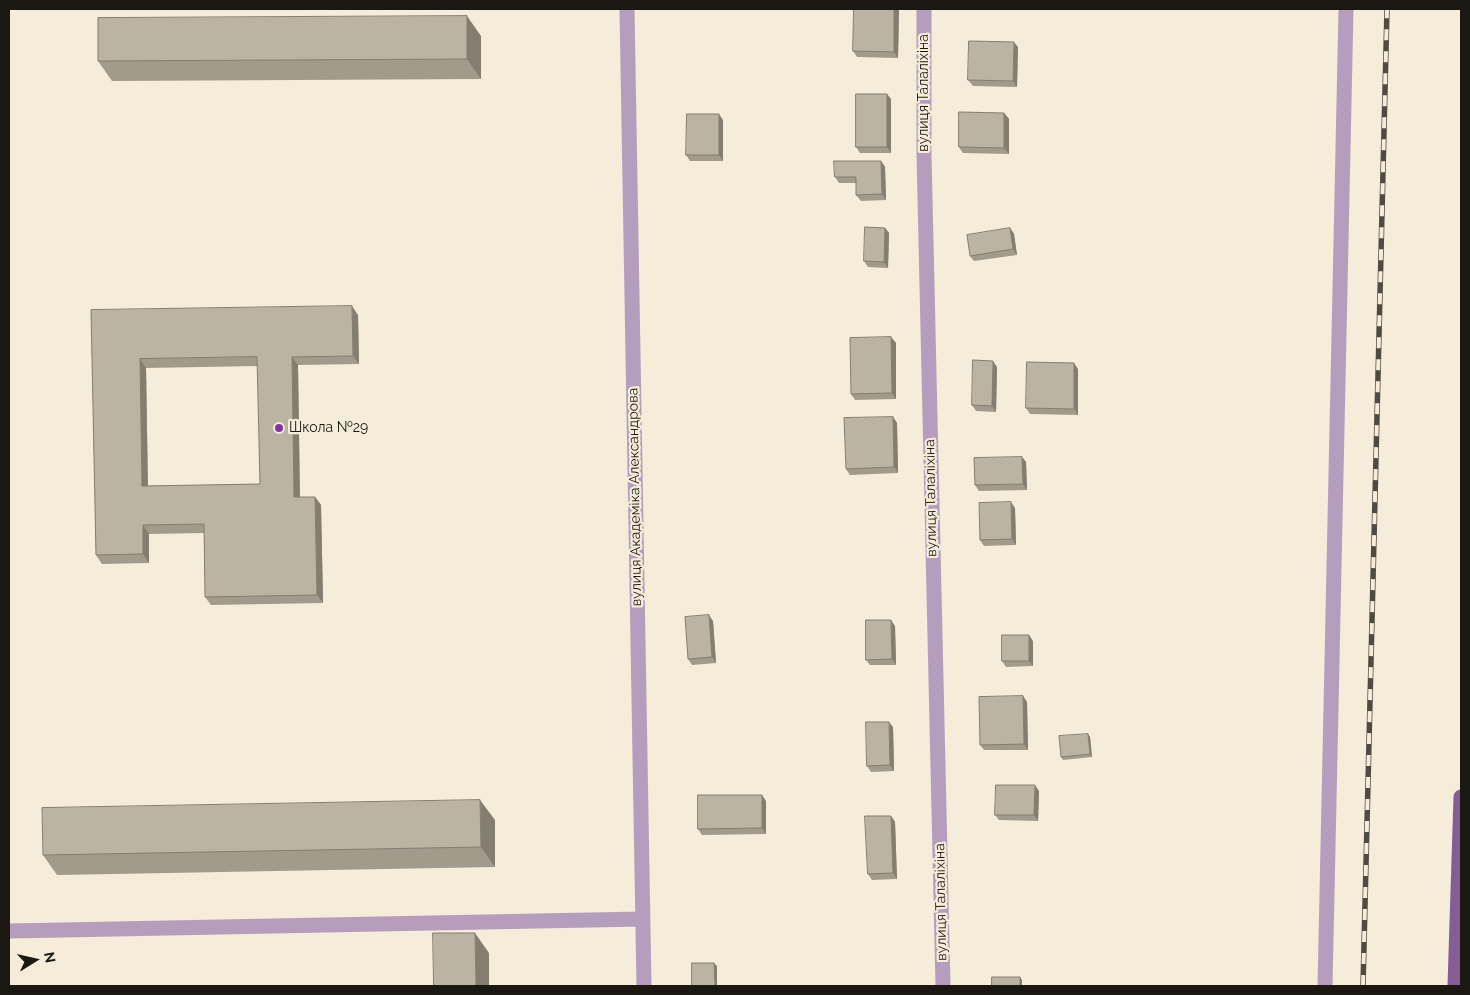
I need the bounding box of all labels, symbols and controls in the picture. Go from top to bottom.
street label: вулиця Талаліхіна [916,34,932,152]
street label: вулиця Академіка Александрова [625,388,645,606]
place label: Школа №29 [289,420,368,436]
marker: Школа №29 [273,422,285,434]
street label: вулиця Талаліхіна [922,439,940,557]
street label: вулиця Талаліхіна [932,843,950,961]
north arrow [10,935,60,985]
text: N [41,951,59,964]

